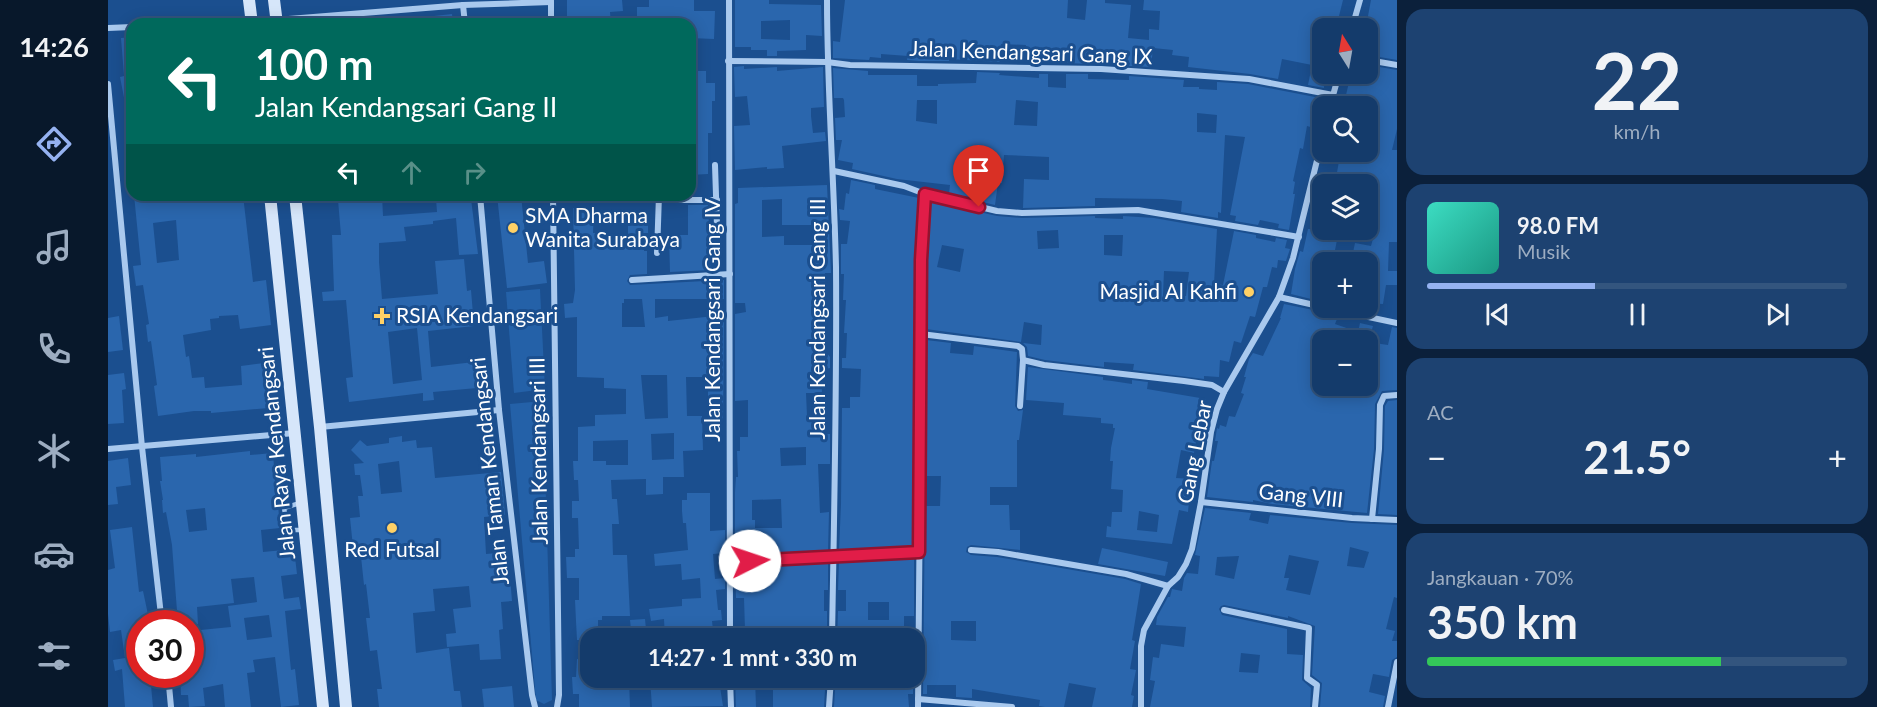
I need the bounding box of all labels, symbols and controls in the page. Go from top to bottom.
north arrow [1312,18,1378,84]
map controls [1312,18,1378,396]
text: 14:26 [19,30,89,63]
text: 22 [1592,33,1682,127]
street label: Jalan Kendangsari Gang IX [909,35,1153,68]
text: 100 m [255,39,373,89]
icon: left [156,42,234,120]
text: Jalan Kendangsari Gang II [255,90,557,123]
button: search [1312,96,1378,162]
text: km/h [1614,119,1660,143]
icon: directions [33,123,75,165]
pin [953,145,1004,207]
icon: arrive [962,154,995,187]
icon: left [332,156,365,189]
icon: ahead [395,156,428,189]
icon: right [458,156,491,189]
button: layers [1312,174,1378,240]
street label: Jalan Kendangsari Gang IV [699,197,724,442]
street label: Jalan Kendangsari Gang III [804,198,829,440]
place label: SMA Dharma Wanita Surabaya [525,202,680,251]
text: 98.0 FM [1517,212,1599,239]
marker: SMA Dharma Wanita Surabaya [506,221,520,235]
icon: music [33,226,75,268]
text: Musik [1517,239,1570,263]
button: + [1312,252,1378,318]
place label: Masjid Al Kahfi [1099,278,1237,303]
marker: Masjid Al Kahfi [1242,285,1256,299]
icon: previous [1481,298,1514,331]
icon: pause [1621,298,1654,331]
icon: next [1761,298,1794,331]
place label: RSIA Kendangsari [396,302,558,327]
marker: RSIA Kendangsari [373,307,391,325]
icon: phone [33,328,75,370]
button: − [1312,330,1378,396]
street label: Jalan Raya Kendangsari [252,345,299,561]
street label: Jalan Taman Kendangsari [464,356,513,586]
street label: Jalan Kendangsari III [523,357,552,545]
street label: Gang Lebar [1171,398,1216,505]
text: AC [1427,400,1454,424]
icon: climate [33,430,75,472]
text: 21.5° [1583,430,1691,484]
text: − [1427,437,1446,477]
text: + [1828,437,1847,477]
street label: Gang VIII [1258,478,1345,511]
marker: Red Futsal [385,521,399,535]
position arrow [718,529,782,593]
icon: car [33,533,75,575]
place label: Red Futsal [344,536,440,561]
text: Jangkauan · 70% [1427,565,1574,589]
text: 350 km [1427,595,1578,649]
speed limit sign: 30 [126,610,204,688]
icon: filters [33,635,75,677]
text: 14:27 · 1 mnt · 330 m [648,644,857,671]

